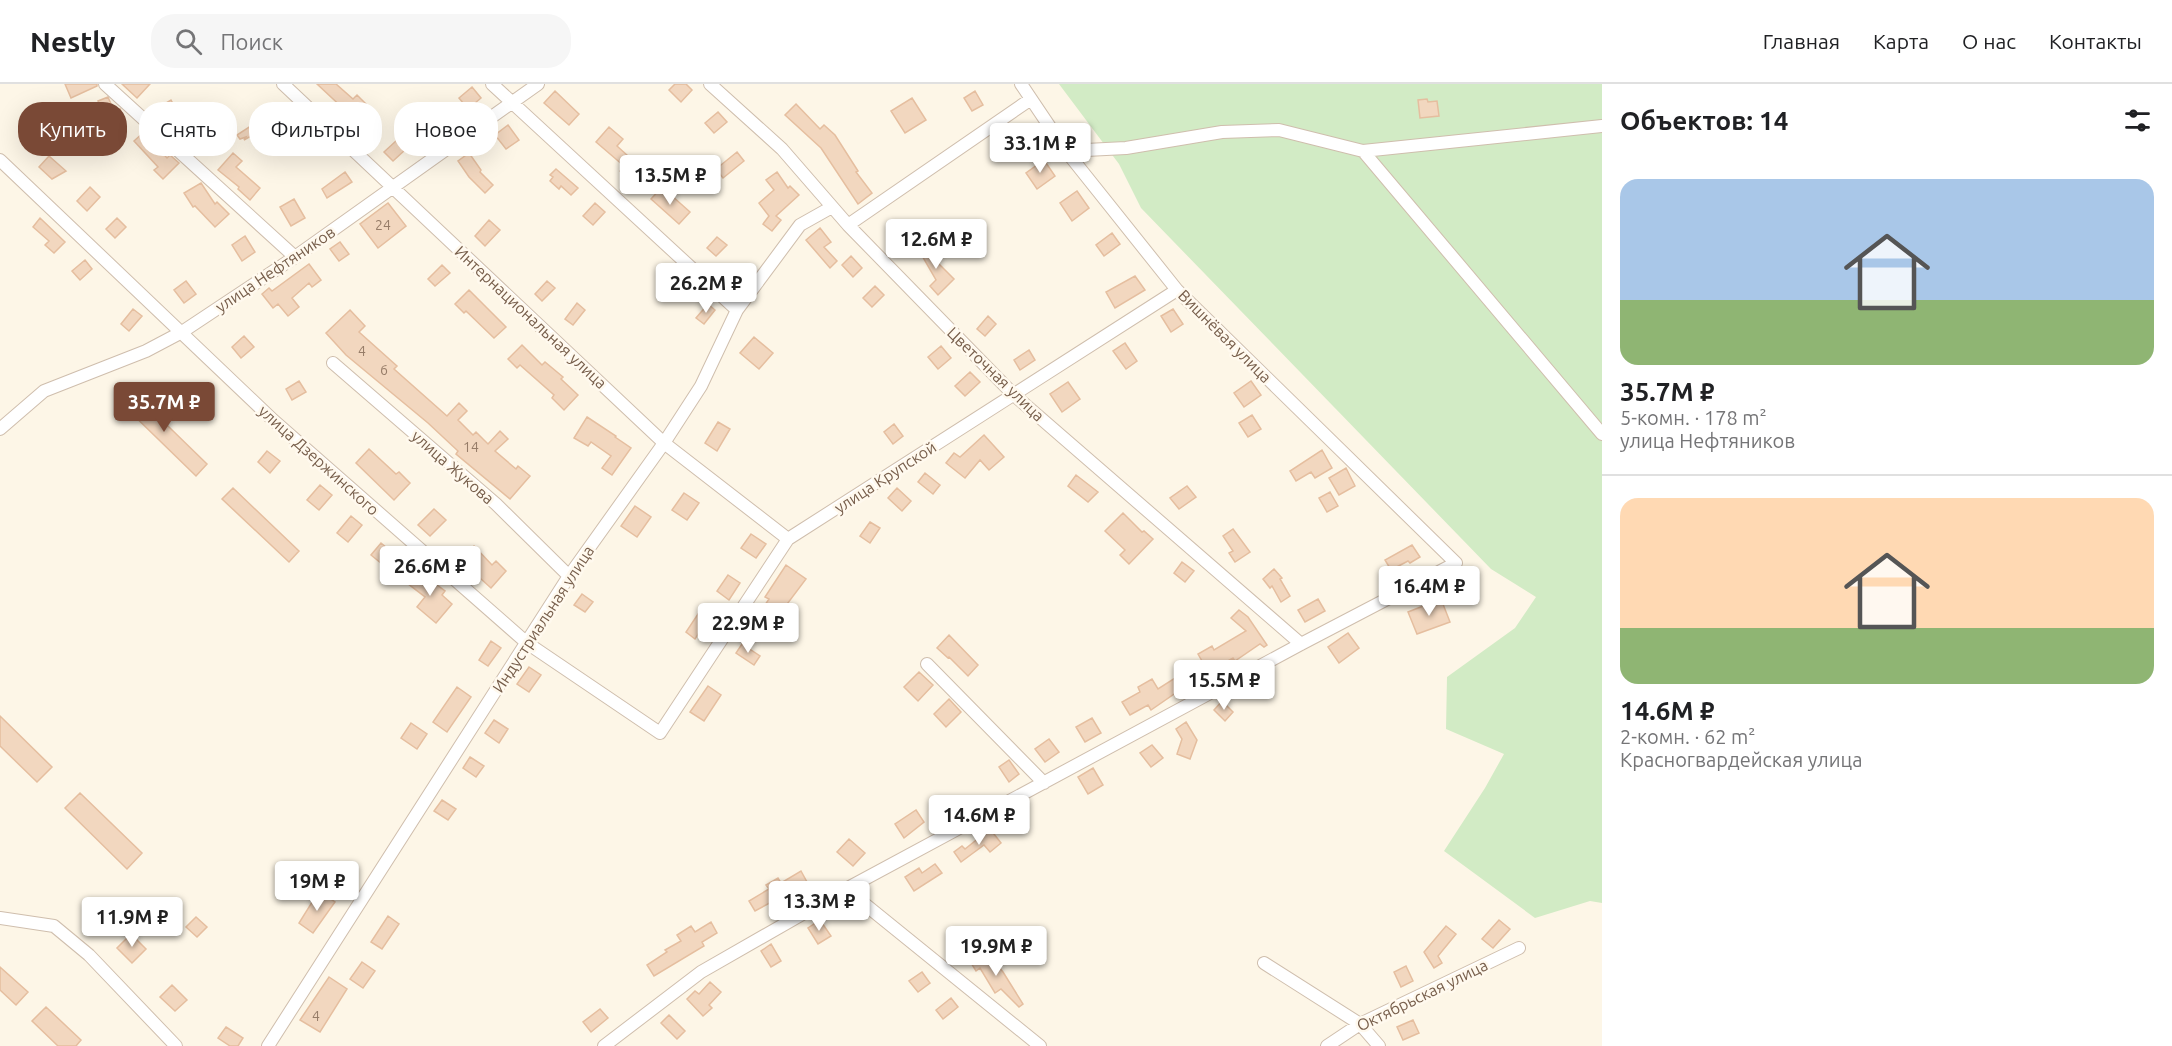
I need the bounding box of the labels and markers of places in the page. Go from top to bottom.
pin: 33.1M ₽ [985,123,1095,174]
pin: 13.5M ₽ [615,155,725,206]
pin: 12.6M ₽ [881,219,991,270]
pin: 26.2M ₽ [651,263,761,314]
pin: 35.7M ₽ [109,382,219,433]
pin: 26.6M ₽ [375,546,485,597]
pin: 16.4M ₽ [1374,566,1484,617]
pin: 22.9M ₽ [693,603,803,654]
pin: 15.5M ₽ [1169,660,1279,711]
pin: 14.6M ₽ [924,795,1034,846]
pin: 19M ₽ [275,861,359,912]
pin: 13.3M ₽ [764,881,874,932]
pin: 11.9M ₽ [77,897,187,948]
pin: 19.9M ₽ [941,926,1051,977]

